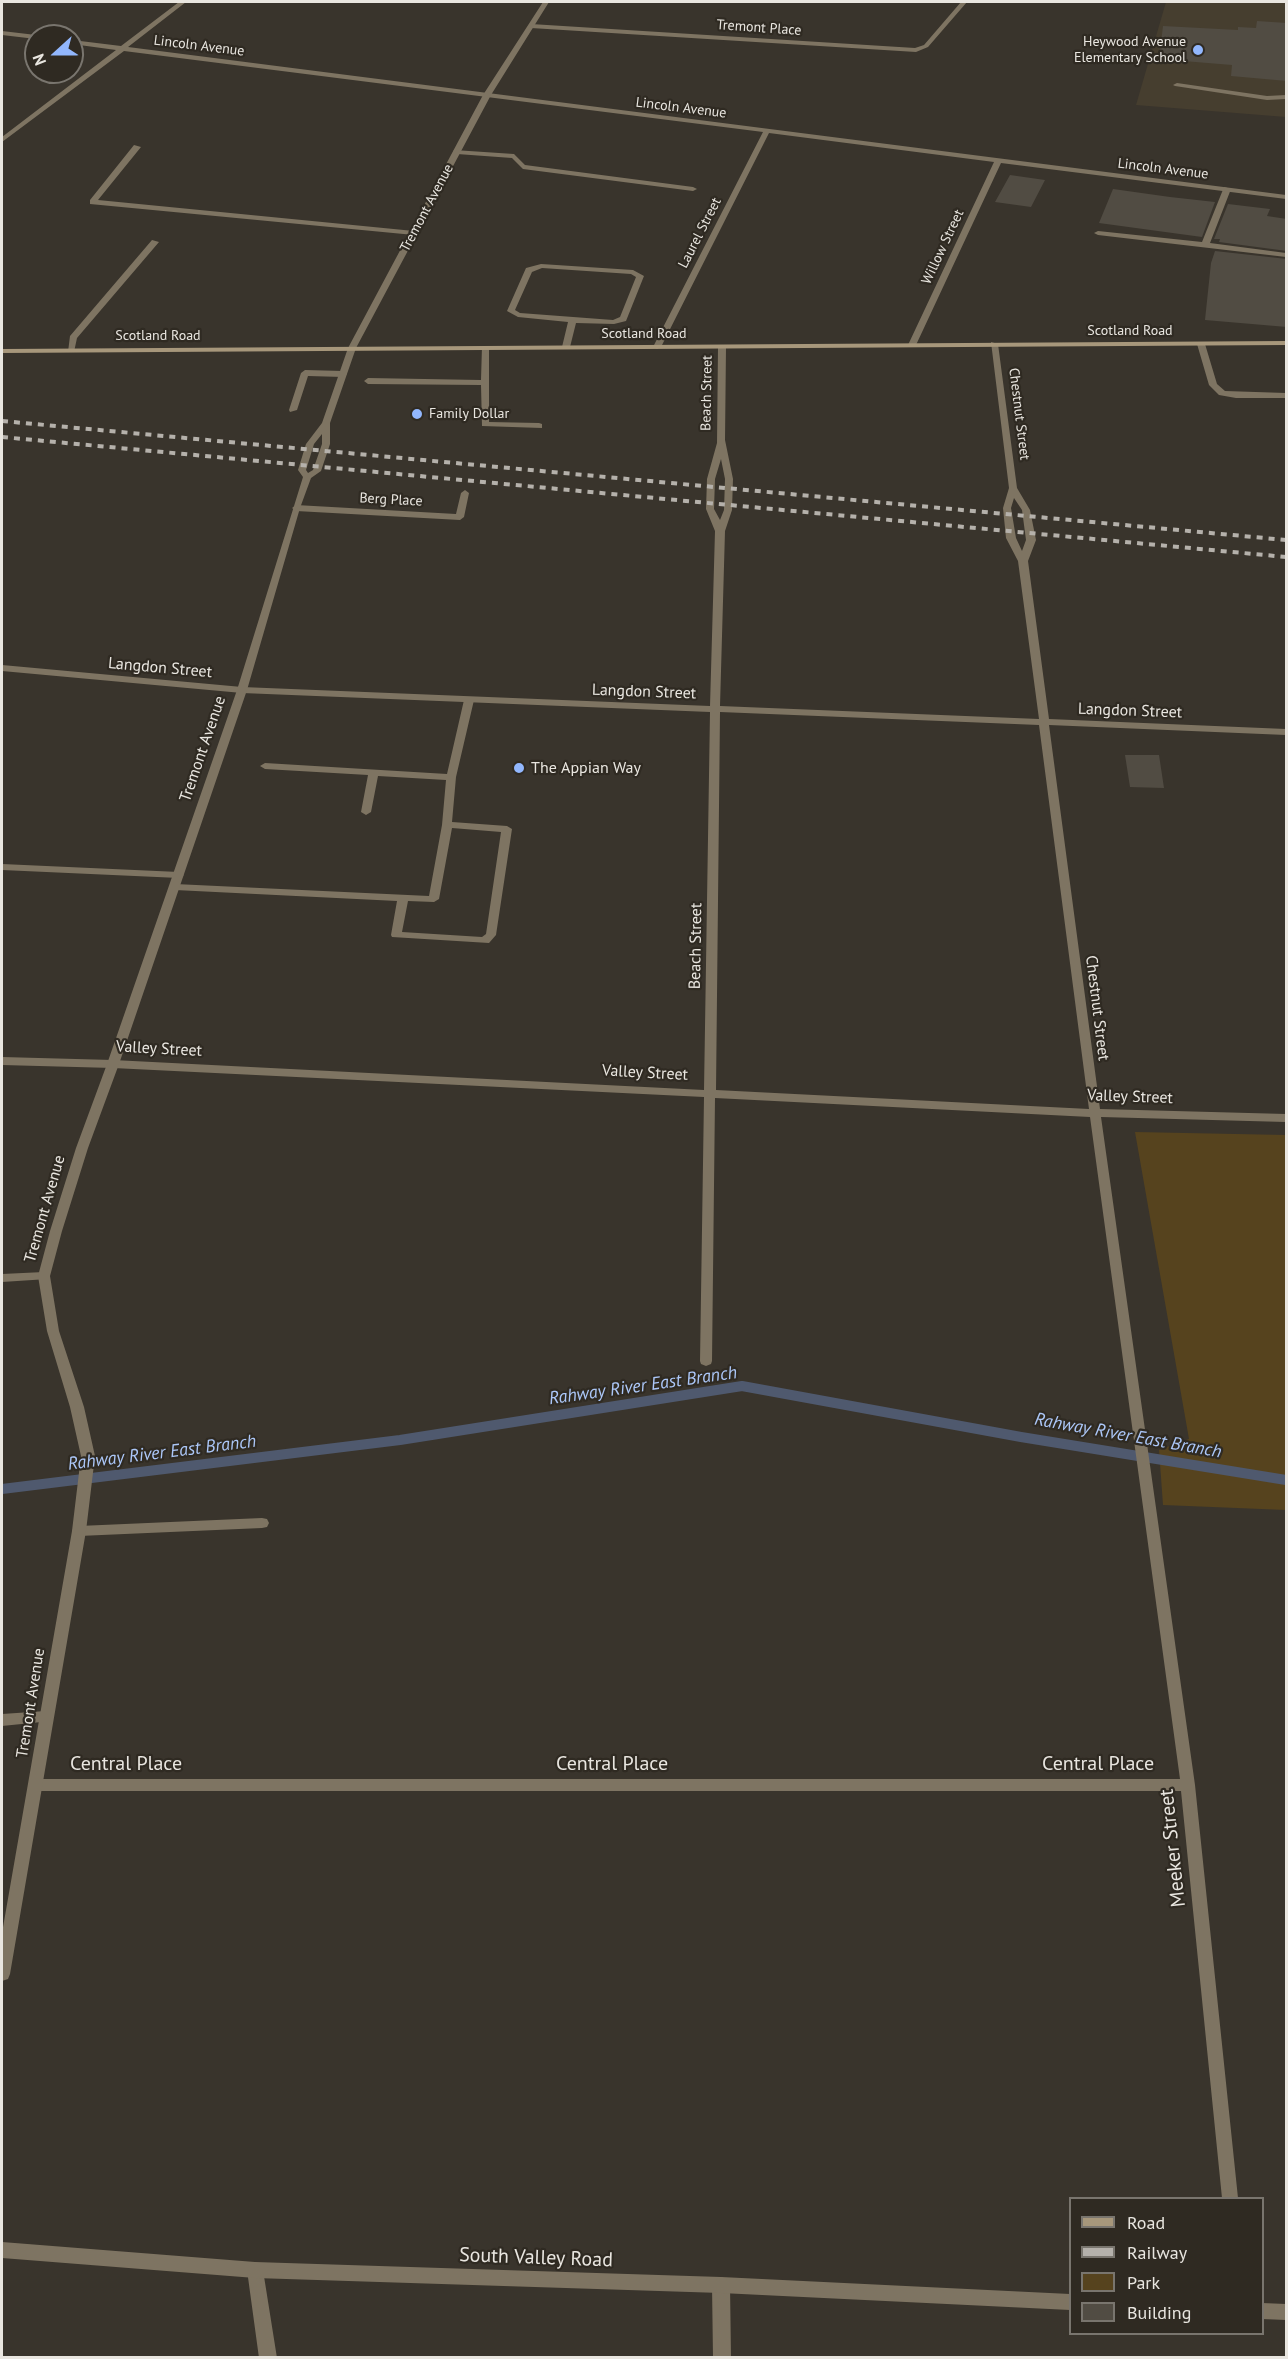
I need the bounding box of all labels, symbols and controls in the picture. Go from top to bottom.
street label: Tremont Place [716,17,802,39]
north arrow [24,24,84,84]
street label: Lincoln Avenue [153,32,245,60]
place label: Heywood Avenue Elementary School [1074,34,1186,66]
marker: Heywood Avenue Elementary School [1191,43,1205,57]
text: N [28,51,50,68]
street label: Lincoln Avenue [635,94,727,122]
street label: Lincoln Avenue [1117,155,1209,183]
street label: Tremont Avenue [397,161,457,255]
street label: Laurel Street [675,195,725,271]
street label: Willow Street [918,207,968,287]
street label: Scotland Road [1087,323,1173,339]
street label: Scotland Road [601,326,687,342]
street label: Scotland Road [115,328,201,344]
street label: Beach Street [698,355,716,431]
street label: Chestnut Street [1005,367,1033,461]
place label: Family Dollar [429,406,509,422]
marker: Family Dollar [410,407,424,421]
street label: Berg Place [359,490,423,510]
street label: Langdon Street [107,654,213,682]
street label: Langdon Street [592,681,696,703]
street label: Tremont Avenue [176,694,230,804]
street label: Langdon Street [1078,700,1182,722]
place label: The Appian Way [531,758,641,778]
marker: The Appian Way [512,761,526,775]
street label: Beach Street [686,903,706,989]
street label: Chestnut Street [1081,954,1113,1062]
street label: Valley Street [116,1037,202,1061]
street label: Valley Street [602,1061,688,1085]
street label: Valley Street [1087,1086,1173,1108]
street label: Tremont Avenue [21,1153,69,1265]
water label: Rahway River East Branch [548,1362,738,1410]
water label: Rahway River East Branch [1033,1409,1223,1463]
water label: Rahway River East Branch [67,1431,257,1475]
street label: Tremont Avenue [13,1647,49,1759]
street label: Central Place [70,1752,182,1776]
street label: Central Place [556,1752,668,1776]
street label: Central Place [1042,1752,1154,1776]
street label: Meeker Street [1155,1788,1191,1908]
legend [1069,2197,1264,2335]
text: Road [1127,2211,1165,2234]
text: Railway [1127,2241,1187,2264]
street label: South Valley Road [459,2243,613,2273]
text: Park [1127,2271,1160,2294]
text: Building [1127,2301,1191,2324]

